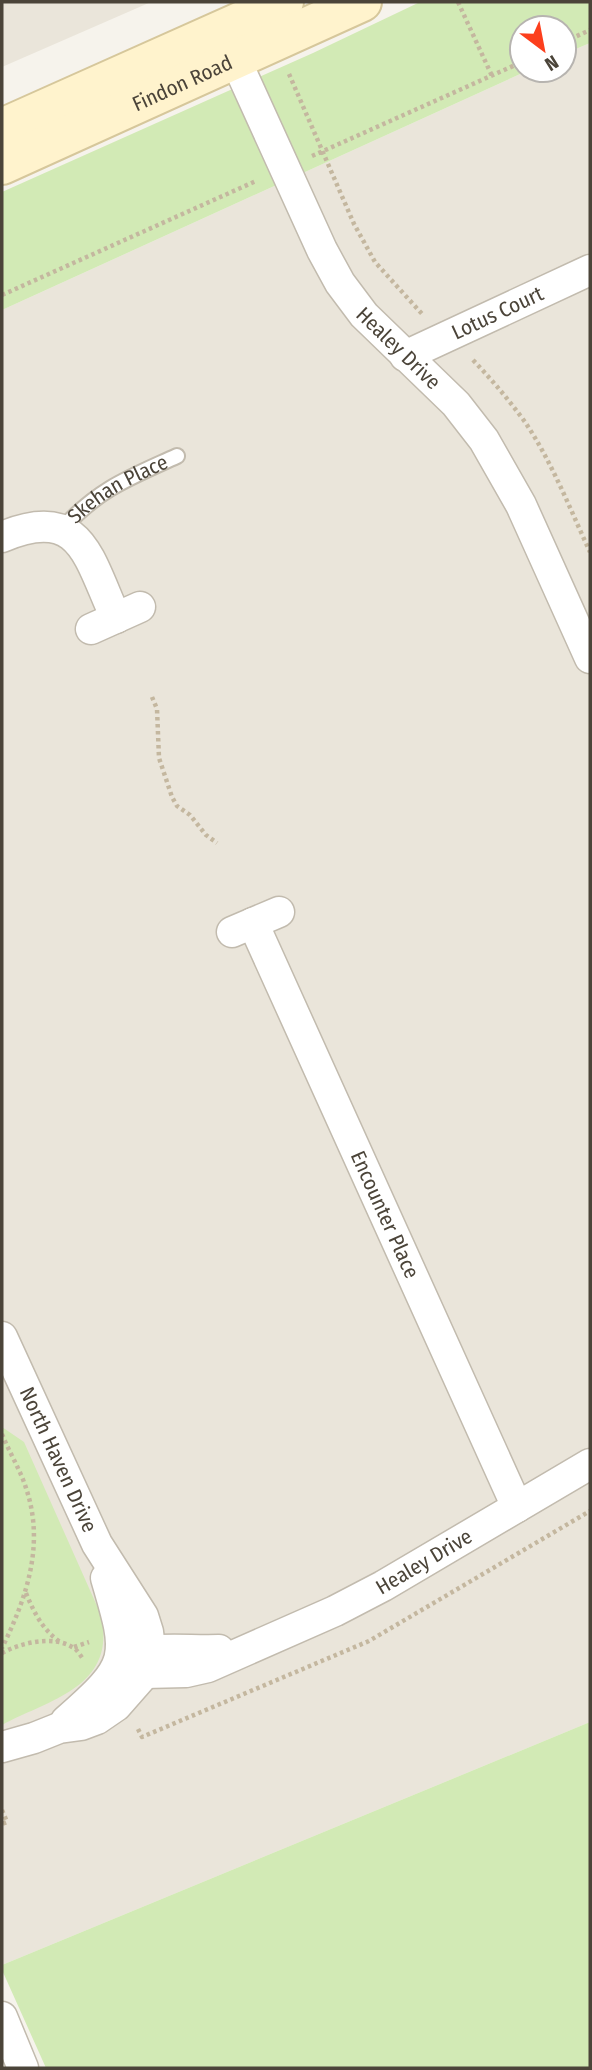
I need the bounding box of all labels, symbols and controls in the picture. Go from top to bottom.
north arrow [508,14,578,84]
street label: Findon Road [128,49,236,117]
text: N [541,50,563,76]
street label: Lotus Court [448,280,548,345]
street label: Healey Drive [351,302,446,395]
street label: Skehan Place [62,449,172,529]
street label: Encounter Place [345,1147,425,1282]
street label: North Haven Drive [14,1383,103,1536]
street label: Healey Drive [371,1523,477,1600]

